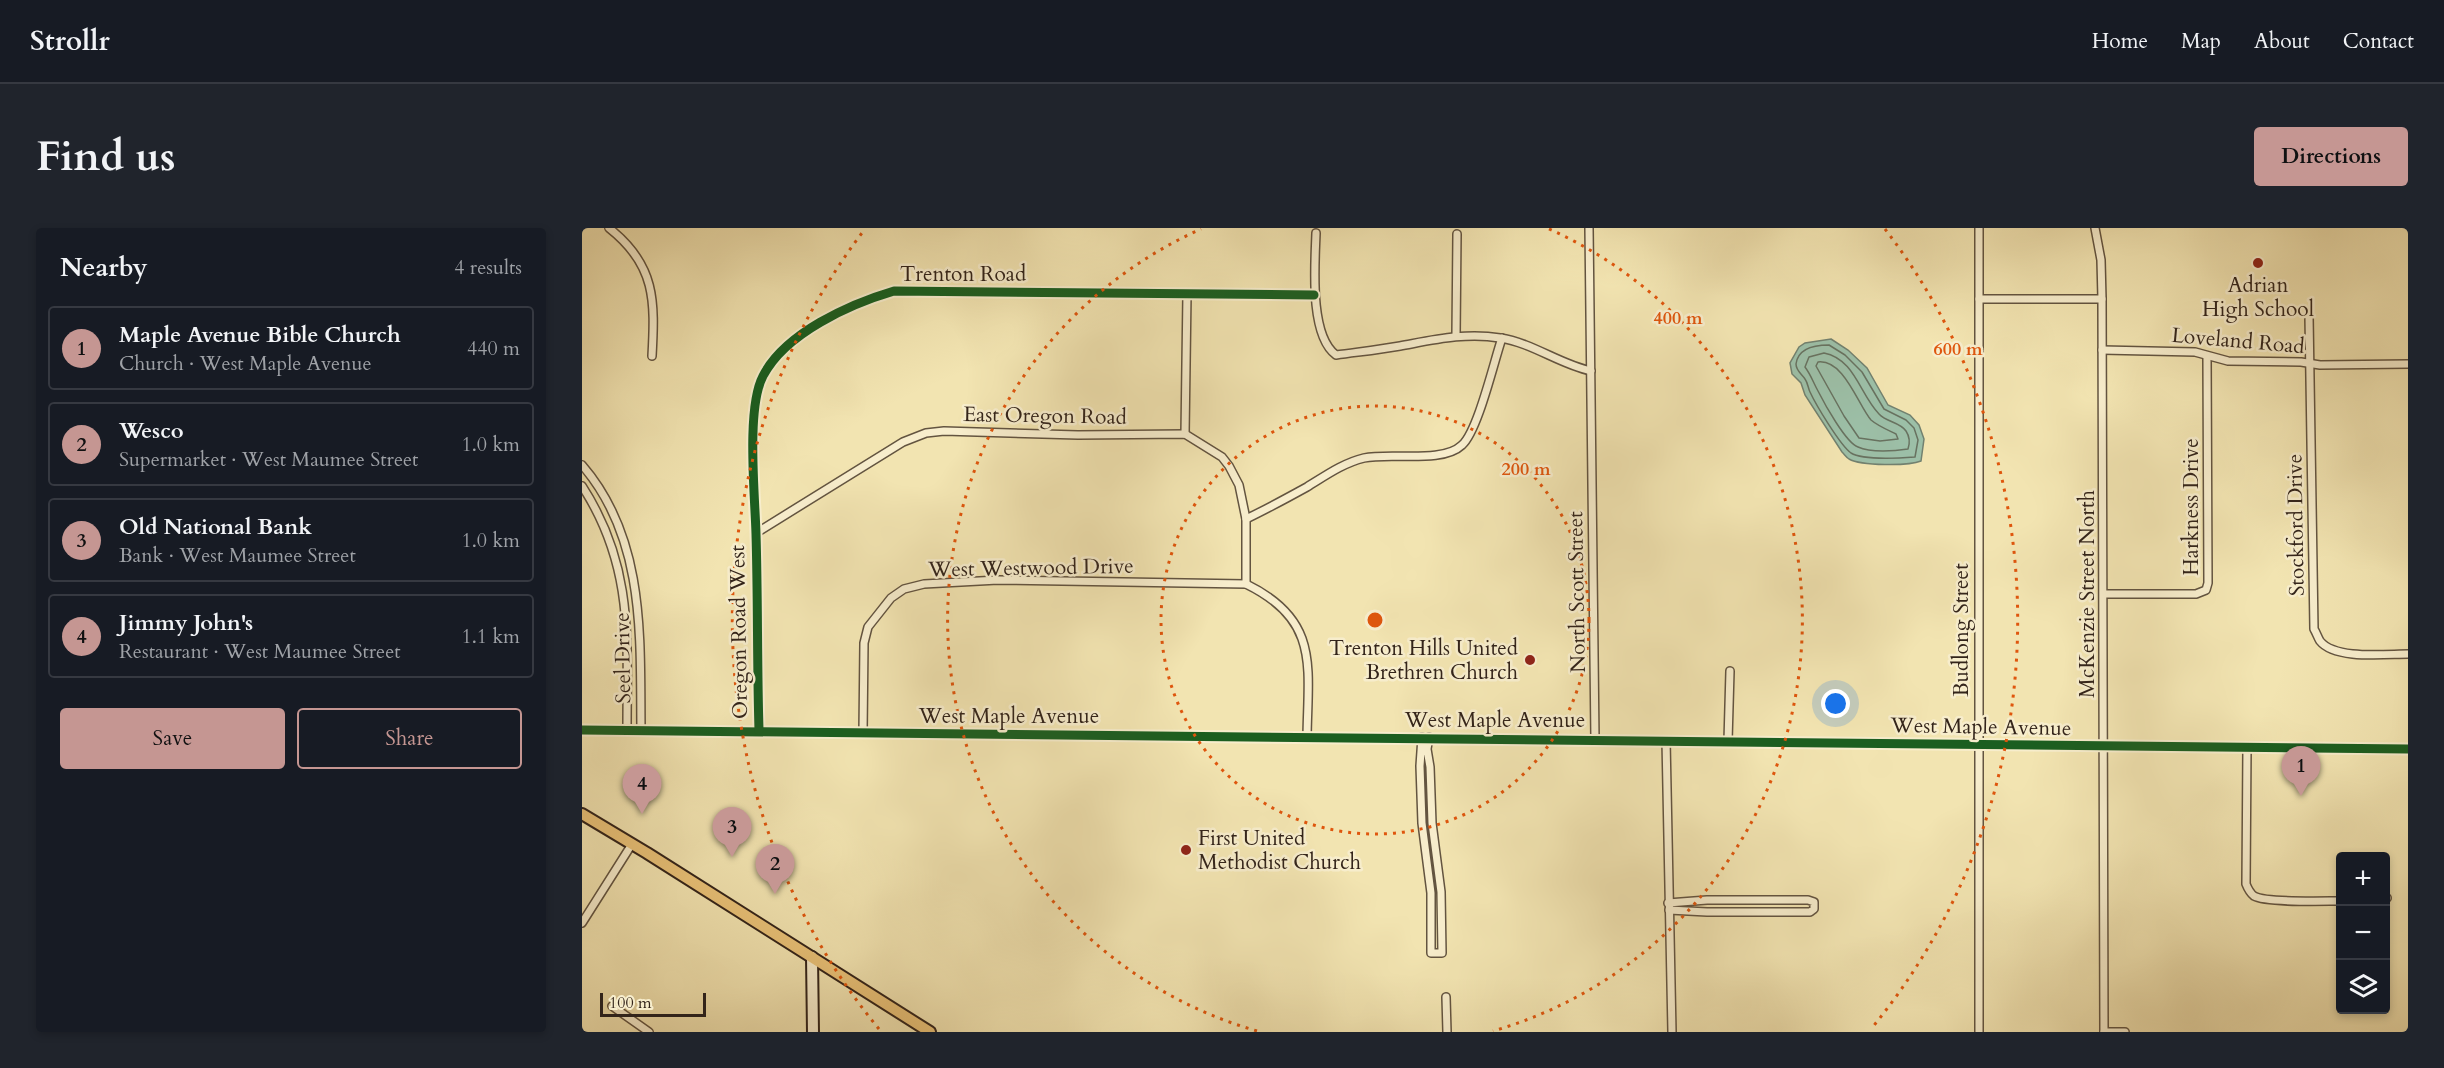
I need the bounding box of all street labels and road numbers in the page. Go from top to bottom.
street label: Trenton Road [900,260,1026,289]
street label: Loveland Road [2170,321,2306,361]
street label: East Oregon Road [963,400,1127,432]
street label: Harkness Drive [2177,438,2206,576]
street label: Stockford Drive [2280,454,2312,596]
street label: McKenzie Street North [2073,489,2102,698]
street label: North Scott Street [1561,511,1593,673]
street label: Oregon Road West [723,544,755,719]
street label: West Westwood Drive [927,552,1134,584]
street label: Budlong Street [1947,563,1976,697]
street label: Seel Drive [608,612,638,704]
street label: West Maple Avenue [918,702,1099,731]
street label: West Maple Avenue [1404,706,1585,735]
street label: West Maple Avenue [1889,711,2072,743]

